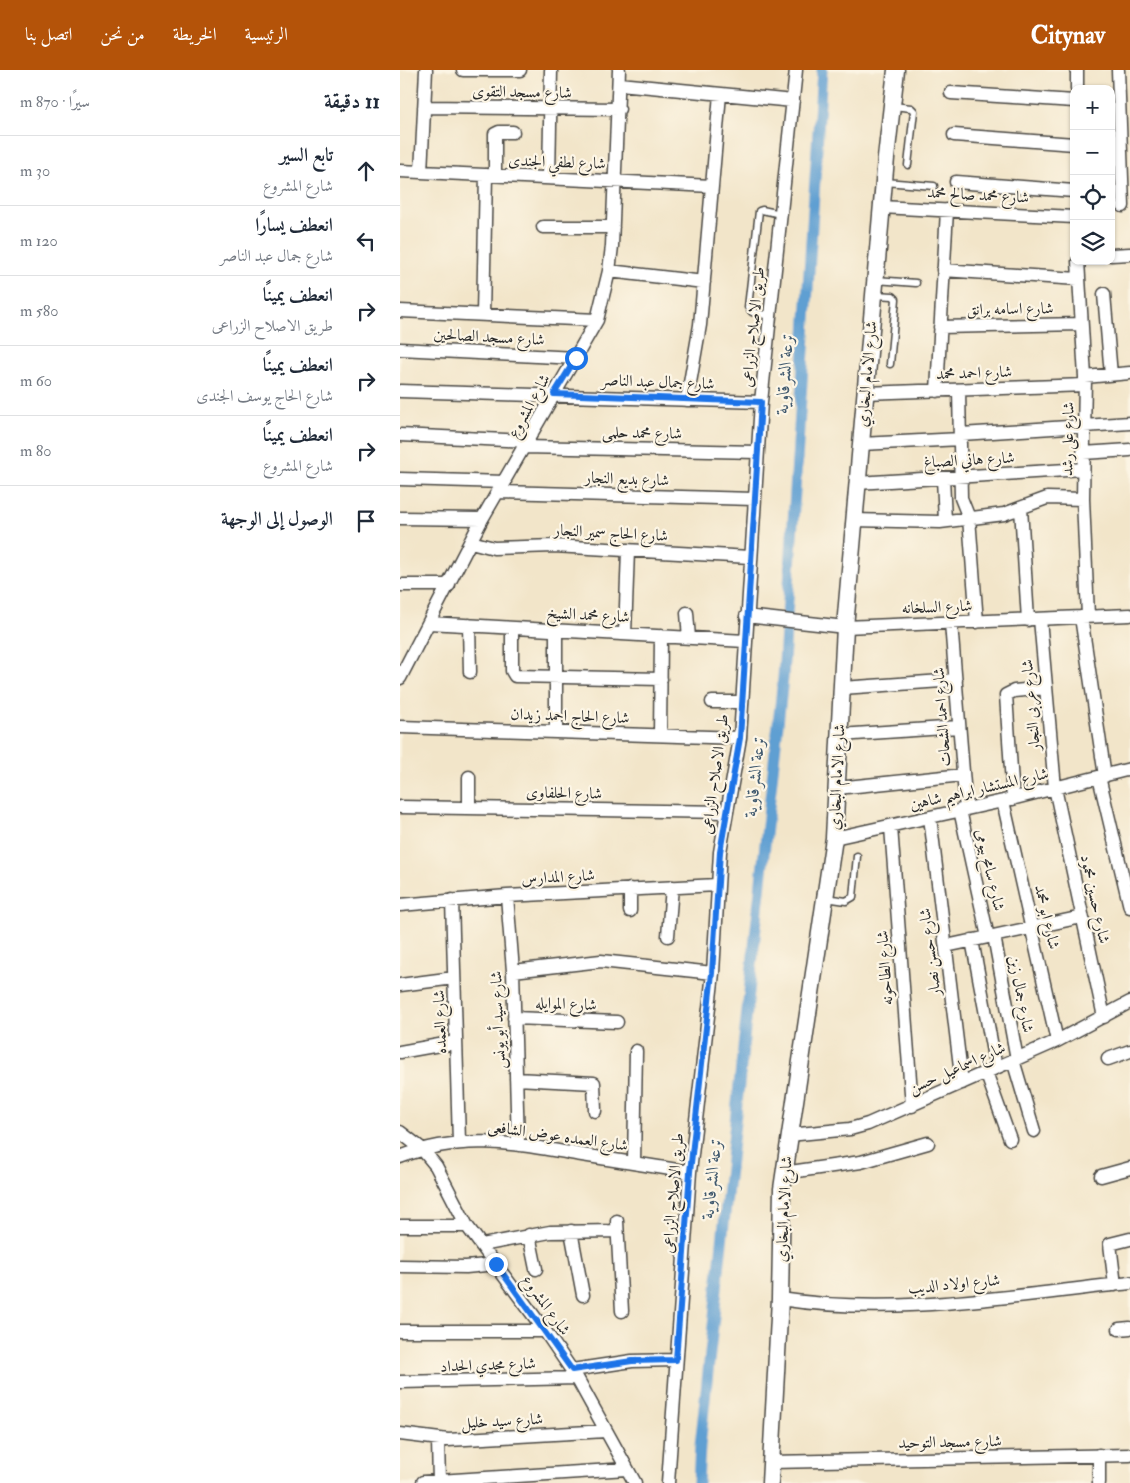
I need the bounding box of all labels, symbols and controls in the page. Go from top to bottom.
text: Citynav [1031,20,1105,51]
text: اتصل بنا [25,23,72,46]
text: من نحن [100,23,145,46]
text: الخريطة [173,23,217,46]
text: الرئيسية [245,23,288,46]
street label: شارع مسجد التقوى [472,81,572,106]
map controls [1070,85,1115,265]
button: + [1070,85,1115,130]
text: 11 دقيقة [324,88,380,115]
text: سيرًا · 870 m [20,92,90,112]
button: − [1070,130,1115,175]
text: تابع السير [279,143,333,167]
street label: شارع لطفي الجندى [508,150,606,179]
icon: ahead [352,157,380,185]
text: 30 m [20,161,50,181]
button: locate [1070,175,1115,220]
text: شارع المشروع [263,176,333,196]
street label: شارع محمد صالح محمد [926,182,1030,211]
text: انعطف يسارًا [255,213,333,237]
button: layers [1070,220,1115,265]
icon: left [352,227,380,255]
text: 120 m [20,231,58,251]
text: شارع جمال عبد الناصر [220,246,333,266]
street label: طريق الاصلاح الزراعى [737,266,773,389]
text: انعطف يمينًا [263,283,333,307]
icon: right [352,297,380,325]
street label: شارع اسامه برانق [966,298,1054,323]
text: 580 m [20,301,59,321]
text: طريق الاصلاح الزراعى [212,316,333,336]
street label: شارع الامام البخاري [852,320,886,428]
street label: شارع مسجد الصالحين [433,324,545,353]
water label: ترعة الشرقاوية [771,332,799,416]
route start [565,347,588,370]
text: انعطف يمينًا [263,353,333,377]
street label: شارع احمد محمد [935,362,1013,387]
icon: right [352,367,380,395]
street label: شارع المشروع [503,370,557,443]
street label: شارع جمال عبد الناصر [599,370,715,397]
text: 60 m [20,371,52,391]
text: شارع الحاج يوسف الجندى [196,386,333,406]
street label: شارع على رشد [1057,402,1082,476]
street label: شارع محمد حلمى [602,422,682,447]
text: انعطف يمينًا [263,423,333,447]
icon: right [352,437,380,465]
text: 80 m [20,441,52,461]
street label: شارع هاني الصباغ [923,448,1015,475]
text: شارع المشروع [263,456,333,476]
street label: شارع بديع النجار [582,467,670,495]
text: الوصول إلى الوجهة [221,507,333,531]
icon: arrive [352,507,380,535]
street label: شارع الحاج سمير النجار [551,520,669,550]
street label: شارع السلخانه [901,596,973,621]
street label: شارع محمد الشيخ [546,603,630,631]
street label: شارع عربى النجار [1017,658,1048,754]
street label: شارع احمد الشحات [929,666,958,767]
street label: شارع الحاج احمد زيدان [510,704,630,732]
street label: طريق الاصلاح الزراعى [697,713,737,836]
street label: شارع الامام البخاري [824,723,854,831]
water label: ترعة الشرقاوية [739,734,771,820]
street label: شارع المستشار ابراهيم شاهين [908,763,1052,821]
street label: شارع الحلفاوى [526,782,602,807]
street label: شارع سامح بيومى [968,827,1009,914]
street label: شارع حسين محمود [1073,853,1114,946]
street label: شارع المدارس [521,865,595,892]
street label: شارع ابو محمد [1027,883,1064,952]
street label: شارع حسن نصار [915,906,949,999]
street label: شارع الطاحونه [872,930,901,1006]
street label: شارع جمال زين [1001,954,1038,1035]
street label: شارع سيد أبو يونس [484,970,513,1069]
street label: شارع العمده [429,990,454,1054]
street label: شارع الموايله [535,993,597,1018]
street label: شارع اسماعيل حسن [905,1038,1010,1101]
street label: شارع العمده عوض الشافعى [486,1116,629,1159]
street label: طريق الاصلاح الزراعى [658,1132,692,1255]
water label: ترعة الشرقاوية [696,1136,728,1222]
street label: شارع الامام البخاري [771,1155,801,1263]
route end [485,1253,508,1276]
street label: شارع اولاد الديب [907,1270,1001,1301]
street label: شارع المشروع [515,1271,575,1341]
street label: شارع مجدي الحداد [440,1353,536,1380]
street label: شارع سيد خليل [460,1409,544,1436]
street label: شارع مسجد التوحيد [898,1431,1002,1456]

